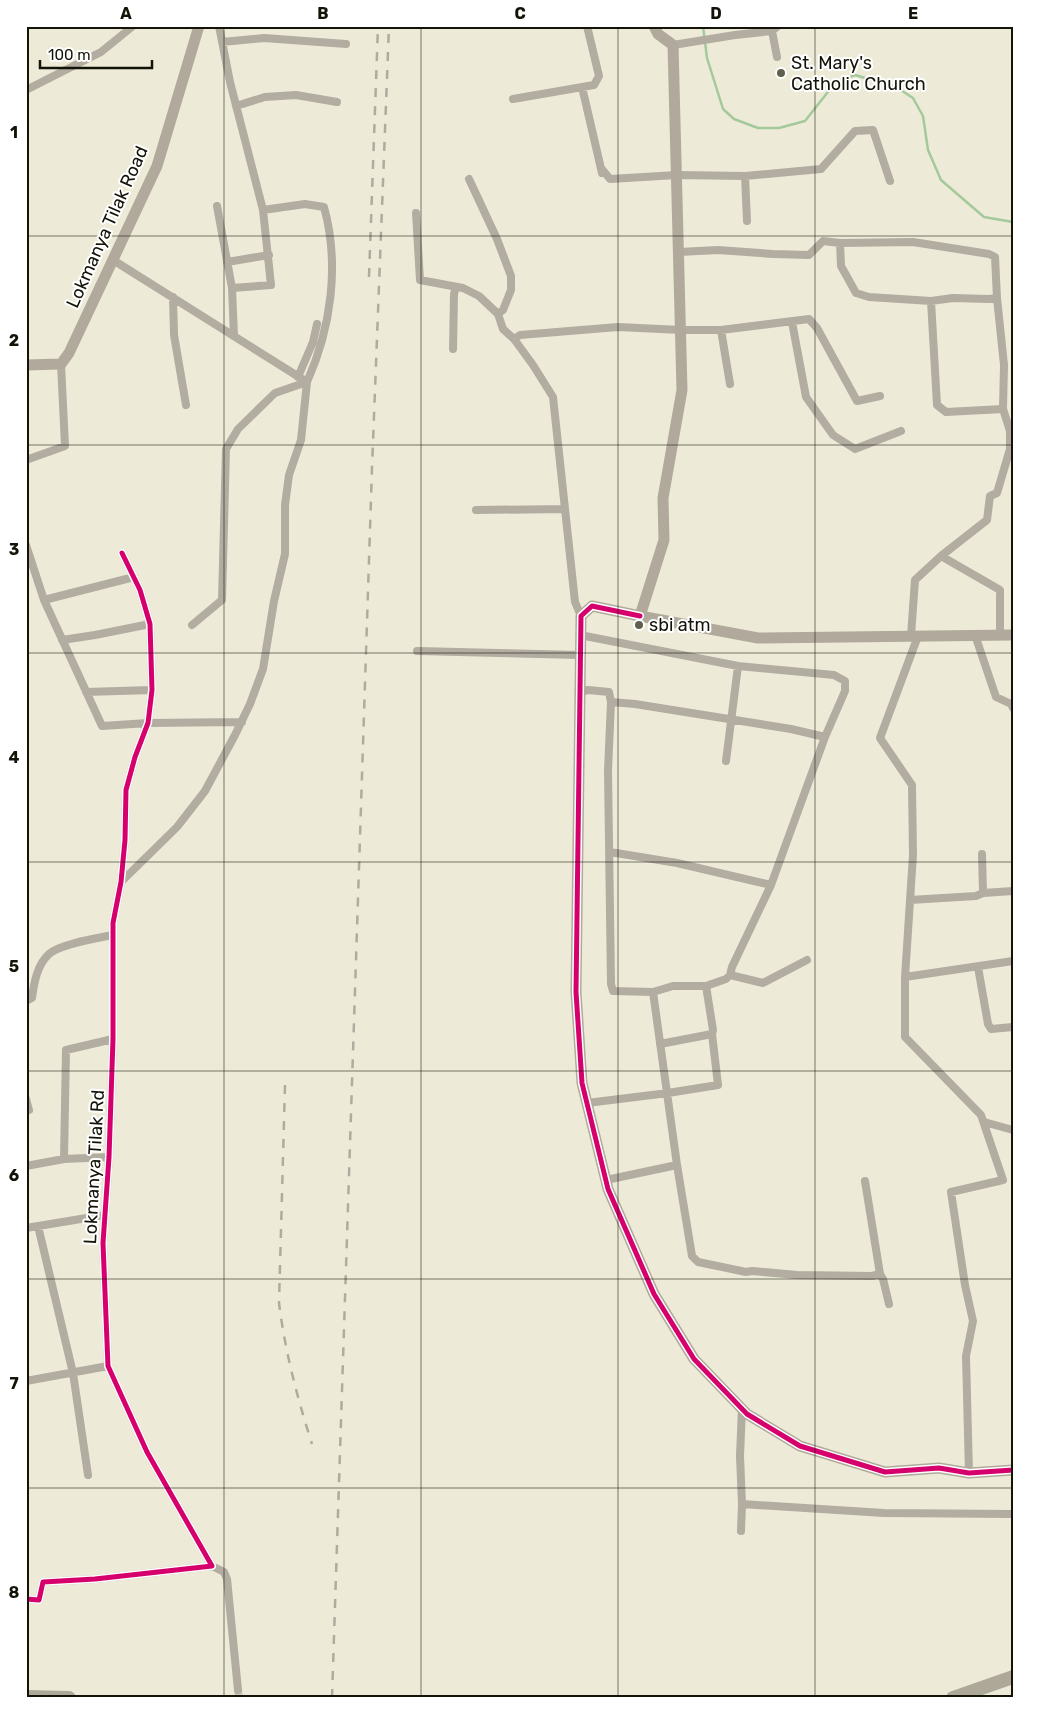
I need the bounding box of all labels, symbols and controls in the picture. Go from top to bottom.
text: A [120,4,132,23]
text: B [317,4,329,23]
text: C [514,4,526,23]
text: D [710,4,722,23]
text: E [908,4,918,23]
scale bar [40,38,152,70]
text: 100 m [48,46,90,64]
place label: St. Mary's Catholic Church [791,52,926,95]
marker: St. Mary's Catholic Church [775,67,787,79]
text: 1 [10,123,18,142]
street label: Lokmanya Tilak Road [61,143,153,311]
text: 2 [9,331,19,350]
text: 3 [9,540,19,559]
place label: sbi atm [649,614,711,636]
marker: sbi atm [633,619,645,631]
text: 4 [9,748,20,767]
text: 5 [9,957,19,976]
street label: Lokmanya Tilak Rd [79,1089,109,1245]
text: 6 [9,1166,19,1185]
text: 7 [9,1374,19,1393]
text: 8 [9,1583,20,1602]

